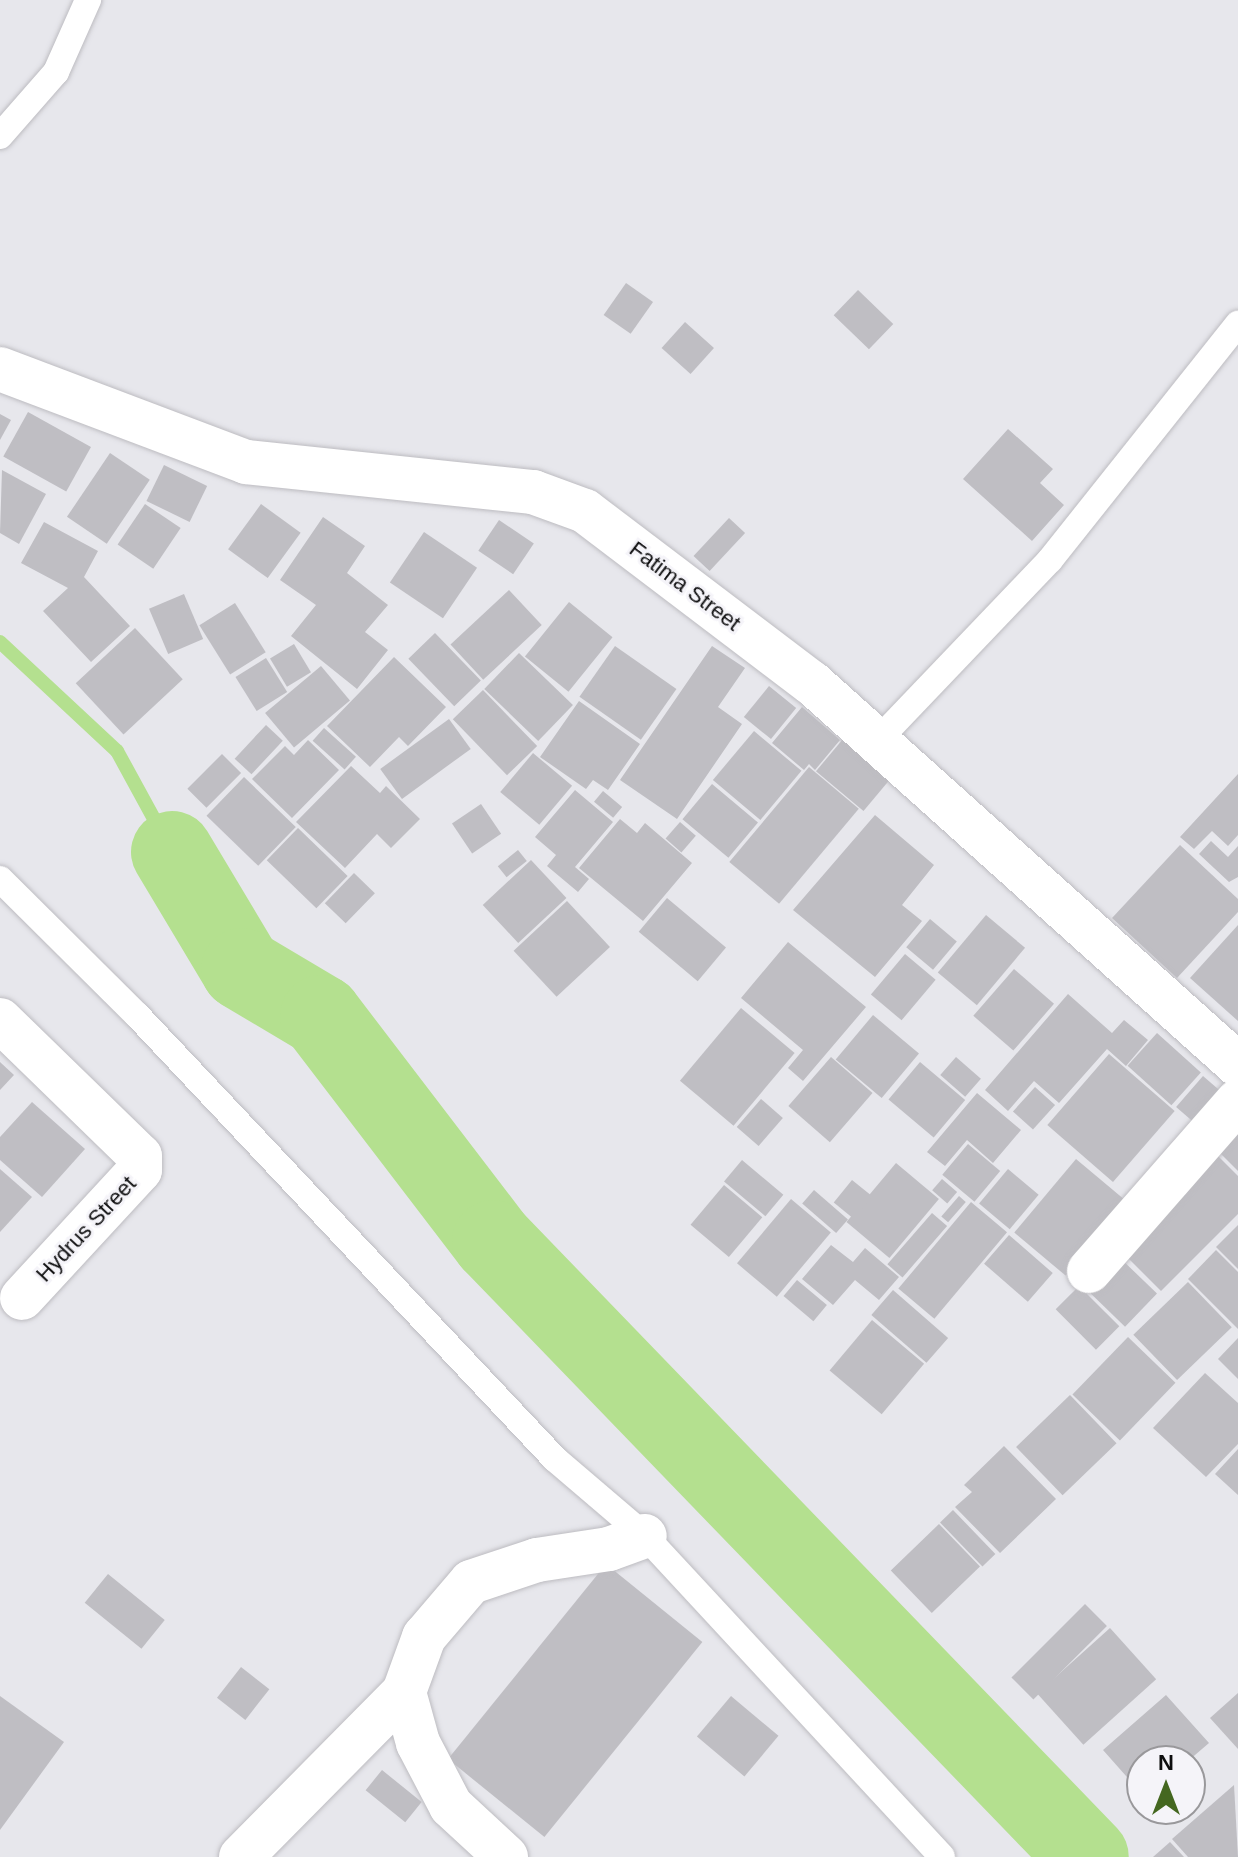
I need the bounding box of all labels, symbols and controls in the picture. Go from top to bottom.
street label: Fatima Street [624,536,746,636]
street label: Hydrus Street [30,1171,142,1287]
north arrow [1126,1745,1206,1825]
text: N [1158,1750,1174,1775]

